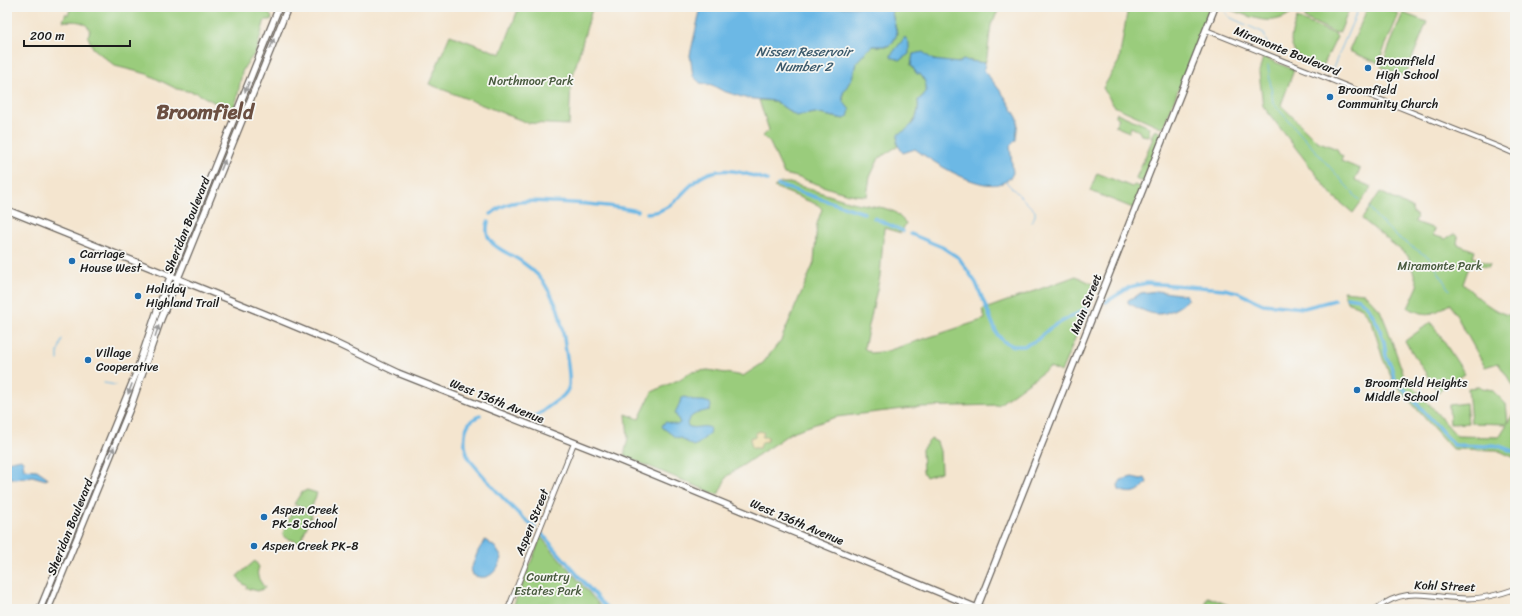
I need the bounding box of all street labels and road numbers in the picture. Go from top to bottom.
street label: Miramonte Boulevard [1231,20,1344,83]
street label: Sheridan Boulevard [158,173,217,277]
street label: Main Street [1064,270,1108,338]
street label: West 136th Avenue [446,372,548,430]
street label: Sheridan Boulevard [41,475,100,579]
street label: Aspen Street [508,484,556,560]
street label: West 136th Avenue [746,492,848,552]
street label: Kohl Street [1414,574,1476,598]

